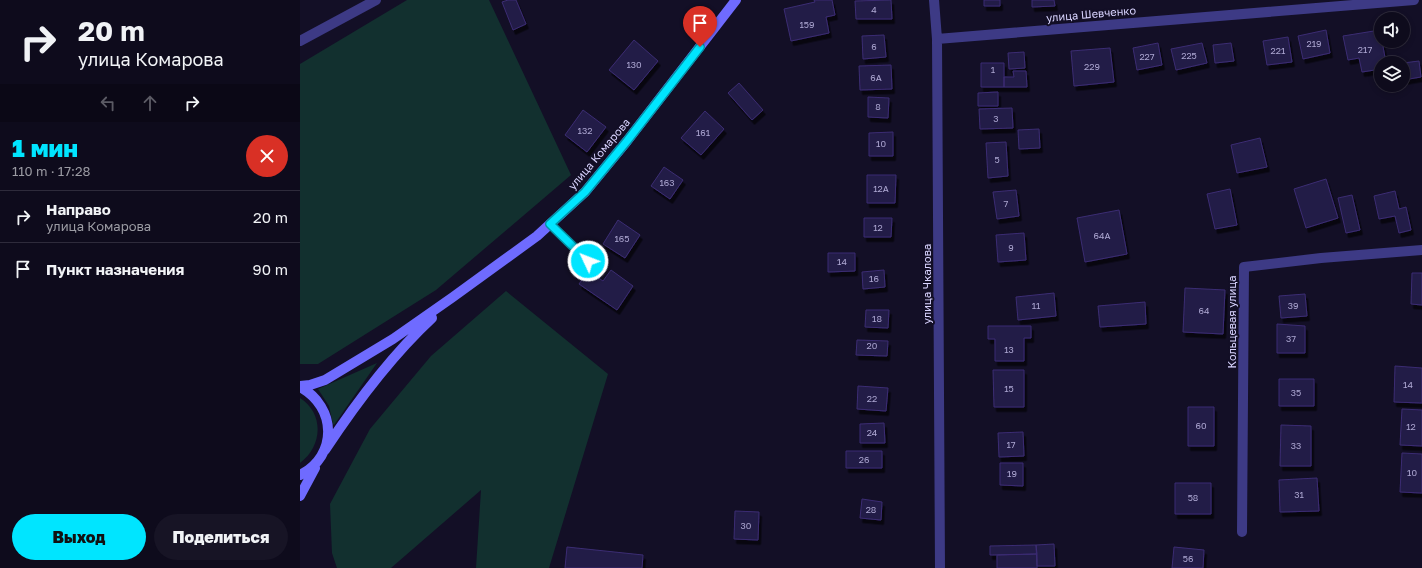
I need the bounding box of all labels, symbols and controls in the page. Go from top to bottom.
street label: улица Шевченко [1045,3,1137,24]
house number: 4 [871,4,877,15]
pin [683,6,717,47]
icon: arrive [689,12,711,34]
map controls [1374,12,1410,92]
button: sound [1374,12,1410,48]
text: 20 m [78,14,145,47]
icon: right [12,16,64,68]
house number: 159 [799,19,815,30]
house number: 219 [1306,38,1322,49]
house number: 6 [871,41,877,52]
house number: 217 [1358,44,1372,55]
house number: 221 [1271,45,1286,56]
text: улица Комарова [78,48,224,70]
house number: 225 [1181,50,1197,61]
house number: 227 [1139,51,1155,62]
button: layers [1374,56,1410,92]
house number: 130 [626,59,642,70]
house number: 229 [1084,61,1100,72]
house number: 1 [991,64,996,75]
house number: 6А [870,72,882,83]
icon: left [97,92,119,114]
icon: ahead [139,92,161,114]
icon: right [181,92,203,114]
house number: 8 [875,101,881,112]
house number: 3 [993,113,999,124]
street label: улица Комарова [565,115,632,192]
house number: 132 [578,125,592,136]
house number: 161 [696,127,711,138]
text: 1 мин [12,133,78,162]
button: close [246,135,288,177]
house number: 10 [876,138,886,149]
house number: 5 [994,154,1000,165]
text: 110 m · 17:28 [12,163,90,179]
house number: 163 [659,177,675,188]
house number: 12А [873,183,889,194]
house number: 7 [1004,198,1009,209]
text: Направо [46,200,111,218]
icon: right [12,206,34,228]
text: 20 m [253,208,288,226]
text: улица Комарова [46,218,151,234]
house number: 12 [873,222,883,233]
house number: 64А [1094,230,1110,241]
house number: 165 [614,233,630,244]
position arrow [567,240,609,282]
house number: 9 [1008,242,1014,253]
street label: улица Чкалова [920,244,933,324]
house number: 14 [837,256,847,267]
icon: arrive [12,258,34,280]
text: Пункт назначения [46,260,184,278]
text: 90 m [253,260,288,278]
house number: 16 [869,273,879,284]
street label: Кольцевая улица [1225,275,1238,369]
house number: 11 [1032,300,1041,311]
house number: 39 [1288,300,1298,311]
house number: 64 [1199,305,1210,316]
house number: 18 [872,313,882,324]
house number: 37 [1286,333,1296,344]
house number: 20 [867,340,878,351]
house number: 13 [1004,344,1014,355]
house number: 14 [1403,379,1413,390]
house number: 15 [1004,383,1014,394]
house number: 35 [1291,387,1301,398]
house number: 22 [867,393,877,404]
house number: 60 [1195,420,1207,431]
house number: 12 [1406,421,1416,432]
house number: 24 [867,427,878,438]
house number: 17 [1006,439,1016,450]
house number: 33 [1291,440,1301,451]
house number: 26 [859,454,869,465]
house number: 10 [1407,467,1417,478]
house number: 19 [1007,468,1017,479]
house number: 31 [1294,489,1304,500]
house number: 58 [1188,492,1198,503]
house number: 28 [866,504,876,515]
button: Выход [12,514,146,560]
button: Поделиться [154,514,288,560]
house number: 30 [741,520,752,531]
house number: 56 [1183,553,1193,564]

